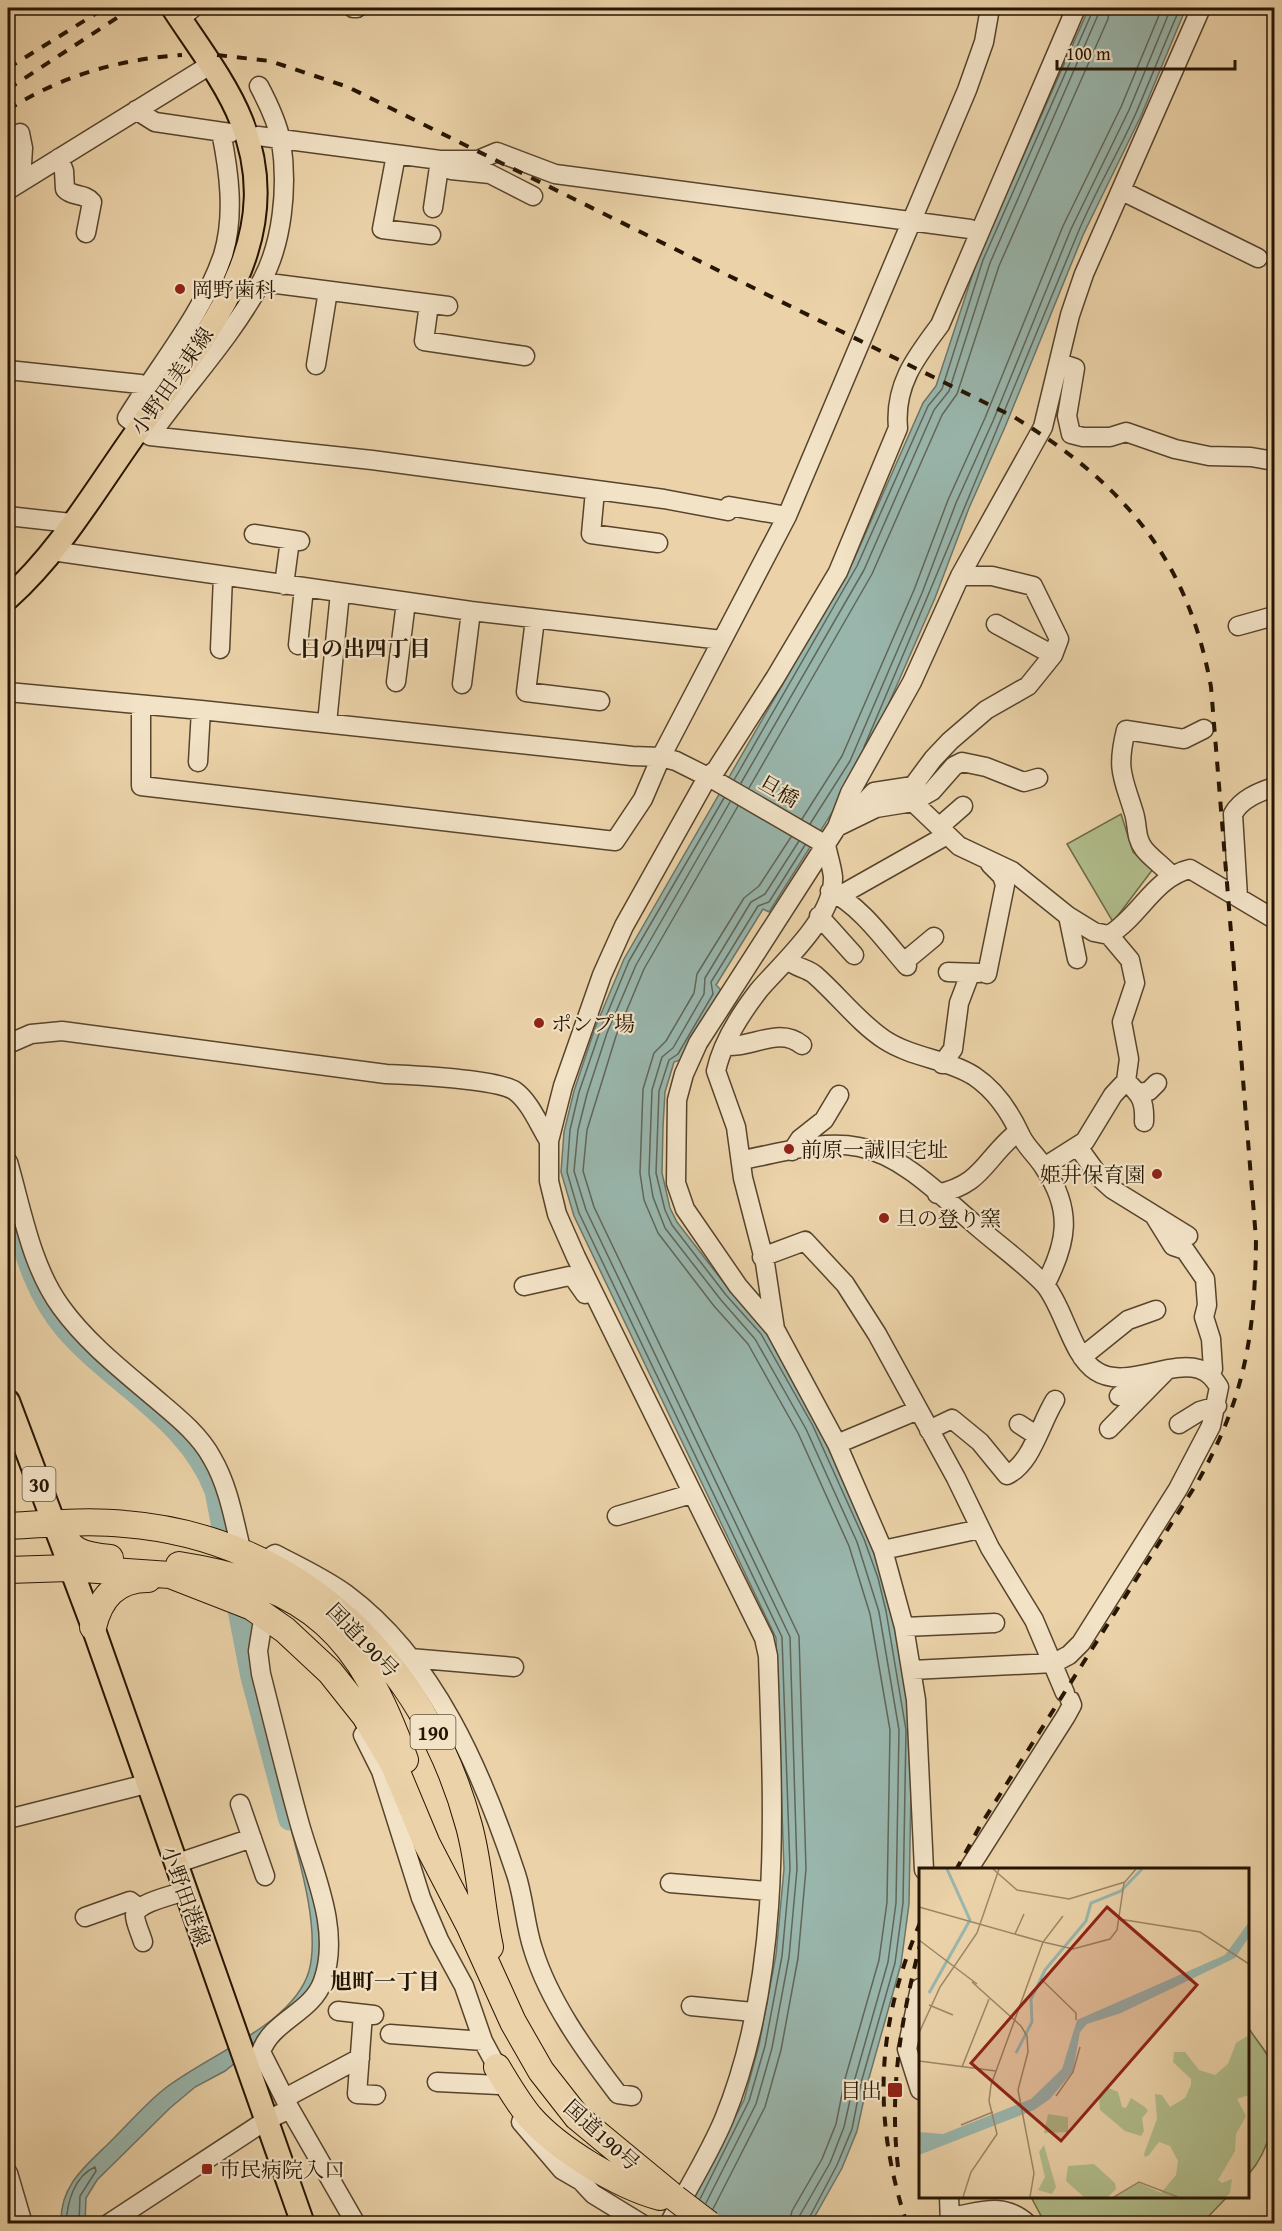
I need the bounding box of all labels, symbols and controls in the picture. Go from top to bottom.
scale bar [1057,33,1236,71]
text: 100 m [1066,40,1111,67]
place label: 岡野歯科 [192,274,276,305]
marker: 岡野歯科 [173,282,187,296]
street label: 小野田美東線 [123,321,221,441]
district label: 日の出四丁目 [299,632,431,664]
street label: 旦橋 [753,767,805,815]
place label: ポンプ場 [551,1008,635,1039]
marker: ポンプ場 [532,1016,546,1030]
place label: 前原一誠旧宅址 [801,1134,948,1165]
marker: 前原一誠旧宅址 [782,1142,796,1156]
place label: 姫井保育園 [1040,1159,1145,1190]
marker: 姫井保育園 [1150,1167,1164,1181]
place label: 旦の登り窯 [896,1203,1001,1234]
marker: 旦の登り窯 [877,1211,891,1225]
road number: 30 [22,1467,56,1501]
street label: 国道190号 [319,1596,407,1684]
road number: 190 [410,1715,456,1749]
street label: 小野田港線 [153,1841,219,1951]
inset map [919,1868,1249,2198]
district label: 旭町一丁目 [330,1965,440,1997]
place label: 目出 [840,2075,882,2106]
marker: 目出 [886,2081,904,2099]
street label: 国道190号 [557,2092,647,2178]
place label: 市民病院入口 [219,2154,345,2185]
marker: 市民病院入口 [200,2162,214,2176]

